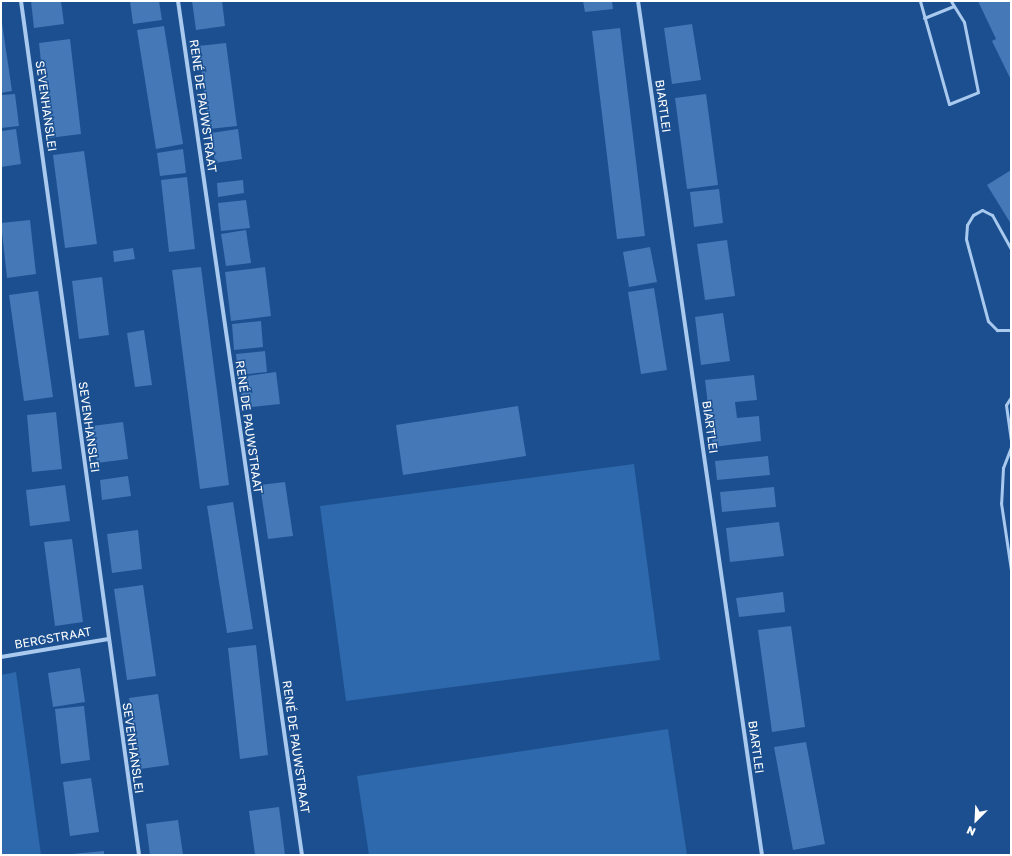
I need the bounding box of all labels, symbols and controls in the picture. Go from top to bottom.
street label: RENÉ DE PAUWSTRAAT [187,38,219,174]
street label: SEVENHANSLEI [33,60,59,152]
street label: BIARTLEI [652,79,674,133]
street label: RENÉ DE PAUWSTRAAT [233,359,265,495]
street label: SEVENHANSLEI [76,381,102,473]
street label: BIARTLEI [699,400,721,454]
street label: BERGSTRAAT [13,624,93,652]
street label: RENÉ DE PAUWSTRAAT [280,679,312,815]
street label: SEVENHANSLEI [120,702,146,794]
street label: BIARTLEI [745,720,767,774]
north arrow [956,800,996,840]
text: N [964,824,977,839]

